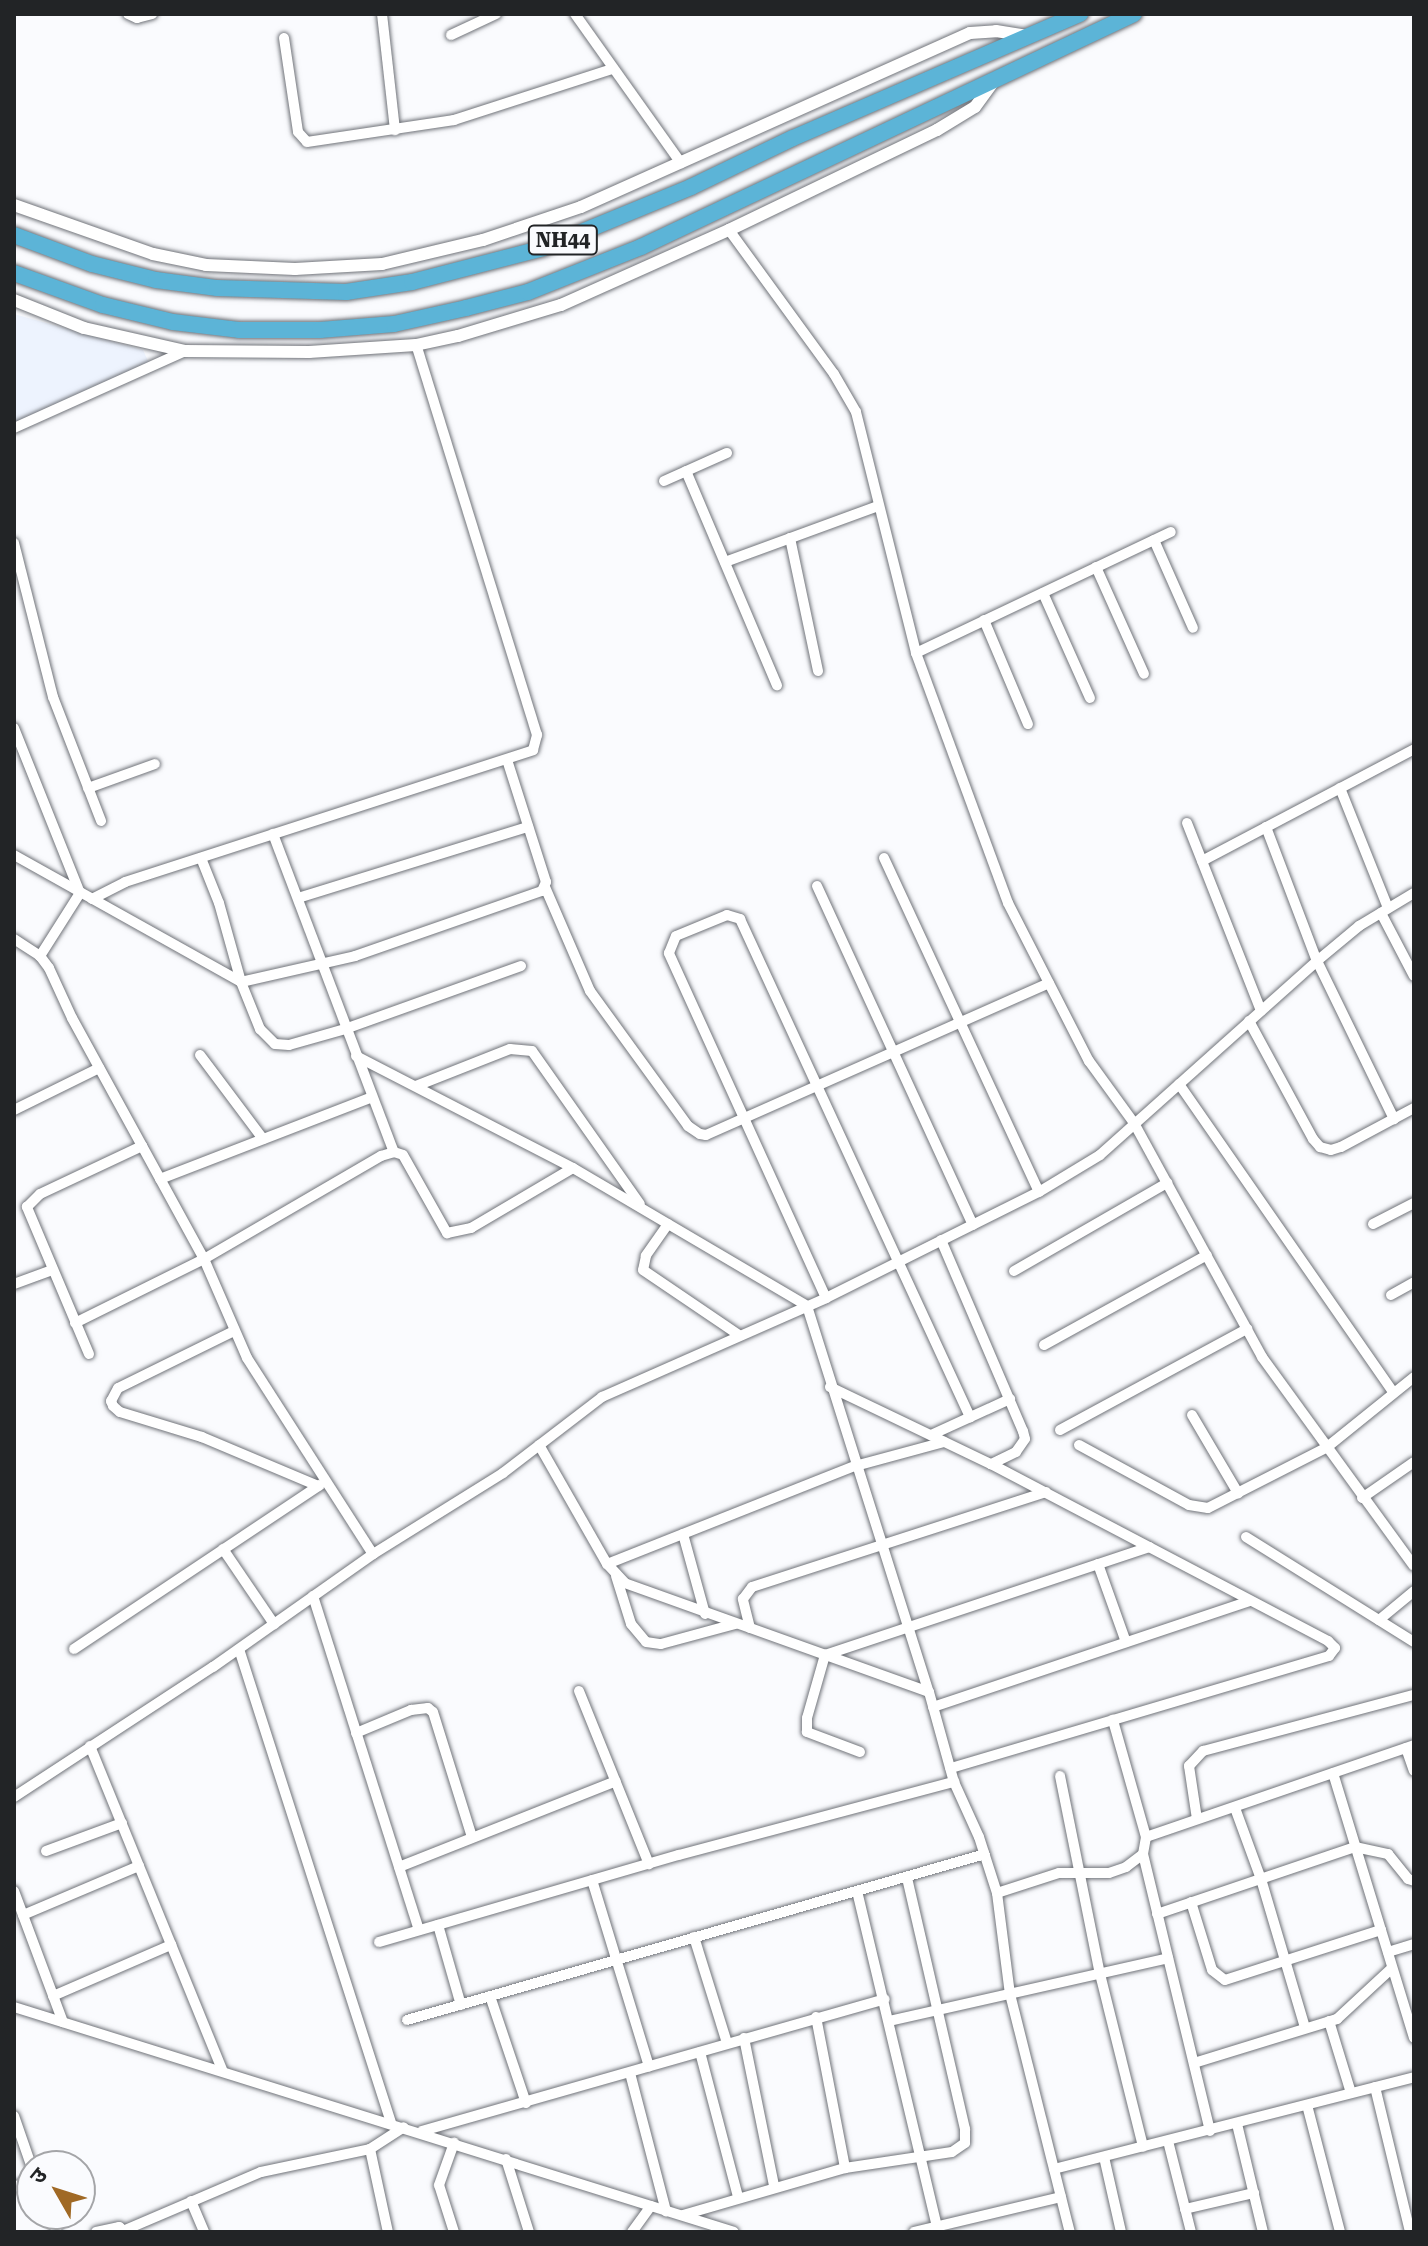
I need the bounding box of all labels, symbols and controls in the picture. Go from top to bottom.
road number: NH44 [527,224,599,256]
north arrow [16,2150,96,2230]
text: उ [25,2163,52,2189]

